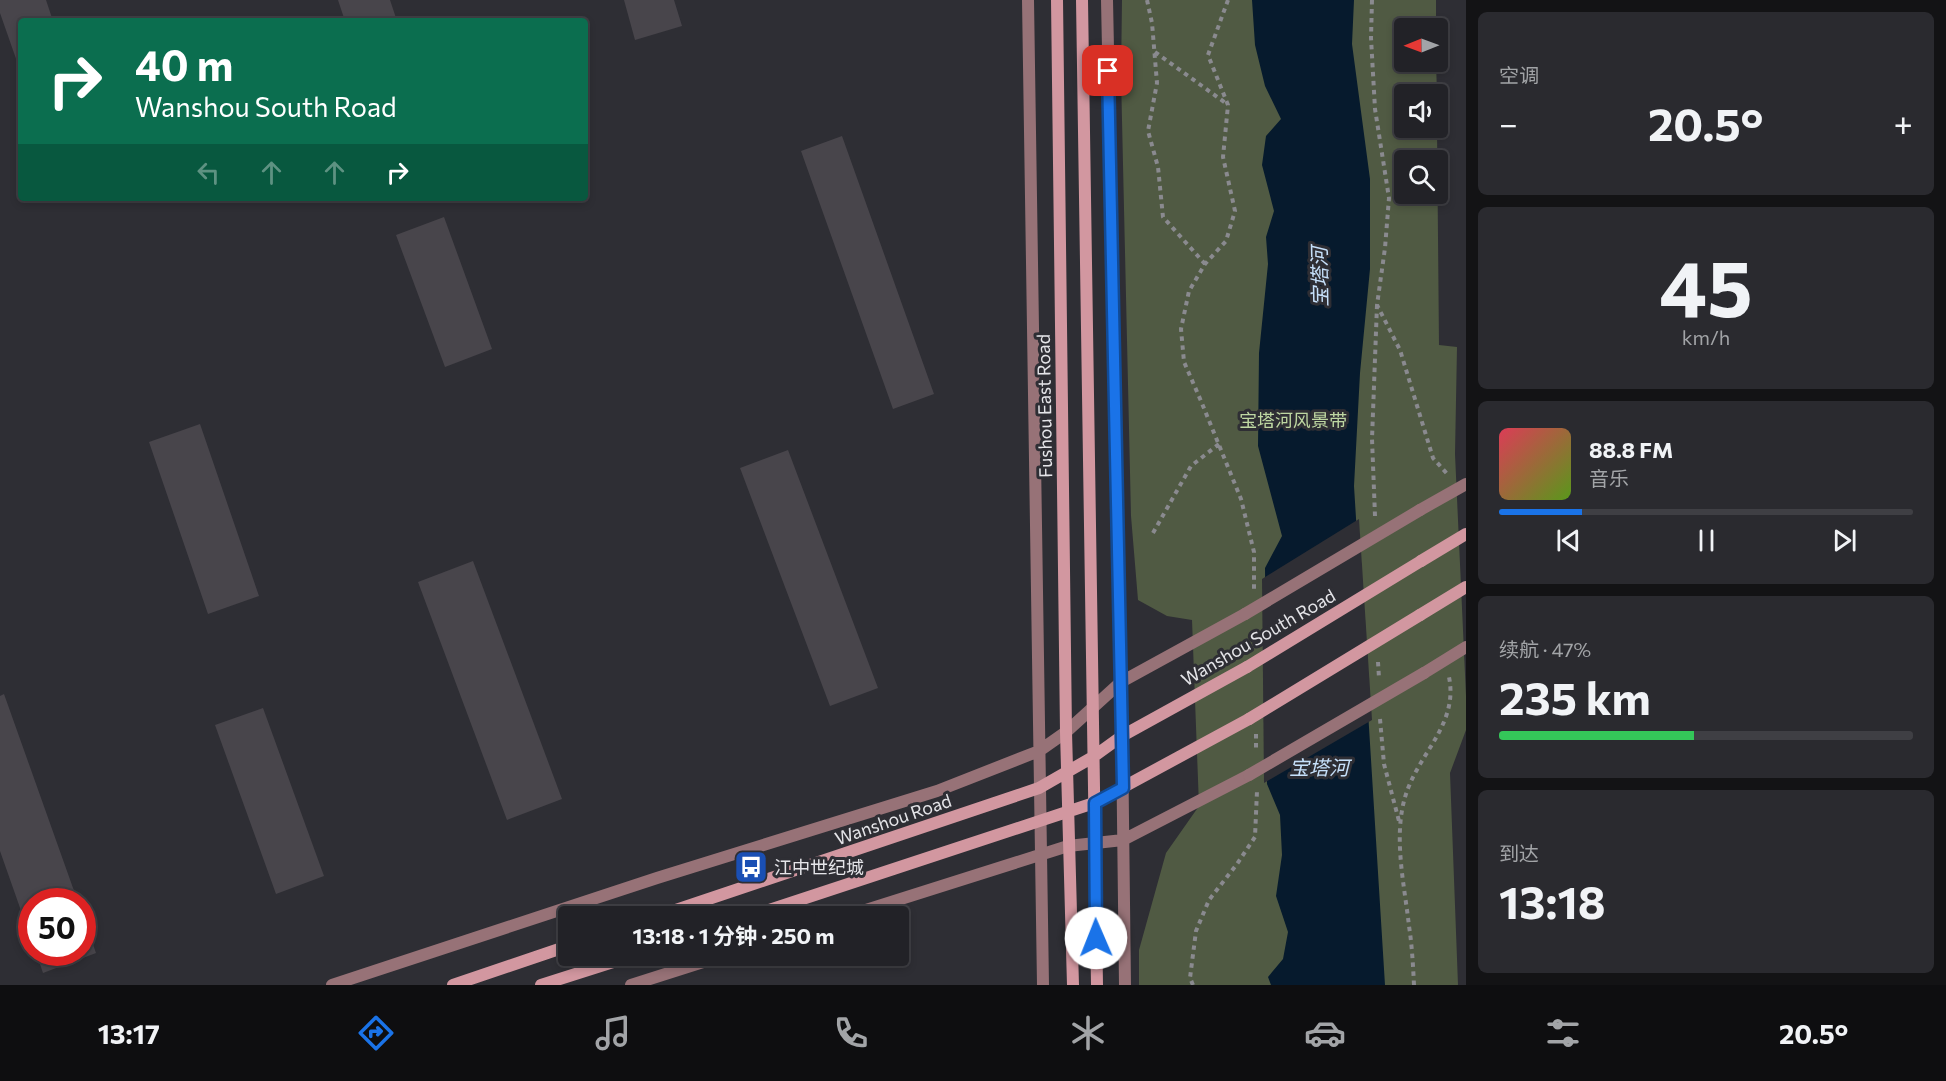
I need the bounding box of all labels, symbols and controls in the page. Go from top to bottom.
north arrow [1394,18,1448,72]
map controls [1394,18,1448,204]
text: 40 m [135,38,233,90]
icon: right [36,42,114,120]
pin [1082,45,1133,96]
icon: arrive [1091,54,1124,87]
text: 空调 [1499,63,1539,87]
button: sound [1394,84,1448,138]
text: Wanshou South Road [135,90,397,123]
text: 20.5° [1648,95,1763,150]
text: − [1499,102,1518,143]
text: + [1894,102,1913,143]
button: search [1394,150,1448,204]
icon: left [192,156,225,189]
icon: ahead [255,156,288,189]
icon: ahead [318,156,351,189]
icon: right [381,156,414,189]
text: 45 [1659,238,1753,333]
water label: 宝塔河 [1306,243,1332,307]
text: km/h [1682,325,1730,349]
street label: Fushou East Road [1032,334,1056,478]
park label: 宝塔河风景带 [1239,409,1347,431]
text: 88.8 FM [1589,436,1673,463]
text: 音乐 [1589,466,1629,490]
icon: previous [1552,524,1585,557]
icon: pause [1690,524,1723,557]
icon: next [1828,524,1861,557]
street label: Wanshou South Road [1177,584,1339,690]
text: 续航 · 47% [1499,637,1591,661]
text: 235 km [1499,669,1651,724]
water label: 宝塔河 [1289,755,1353,779]
street label: Wanshou Road [832,789,954,849]
text: 到达 [1499,841,1539,865]
bus stop icon: 江中世纪城 [733,849,769,885]
place label: 江中世纪城 [774,856,864,878]
text: 13:18 [1499,873,1606,928]
speed limit sign: 50 [18,888,96,966]
position arrow [1064,906,1128,970]
text: 13:18 · 1 分钟 · 250 m [632,922,835,949]
icon: directions [355,1012,397,1054]
icon: music [592,1012,634,1054]
icon: phone [830,1012,872,1054]
icon: climate [1067,1012,1109,1054]
icon: car [1304,1012,1346,1054]
icon: filters [1542,1012,1584,1054]
text: 13:17 [98,1017,160,1050]
text: 20.5° [1779,1017,1848,1050]

